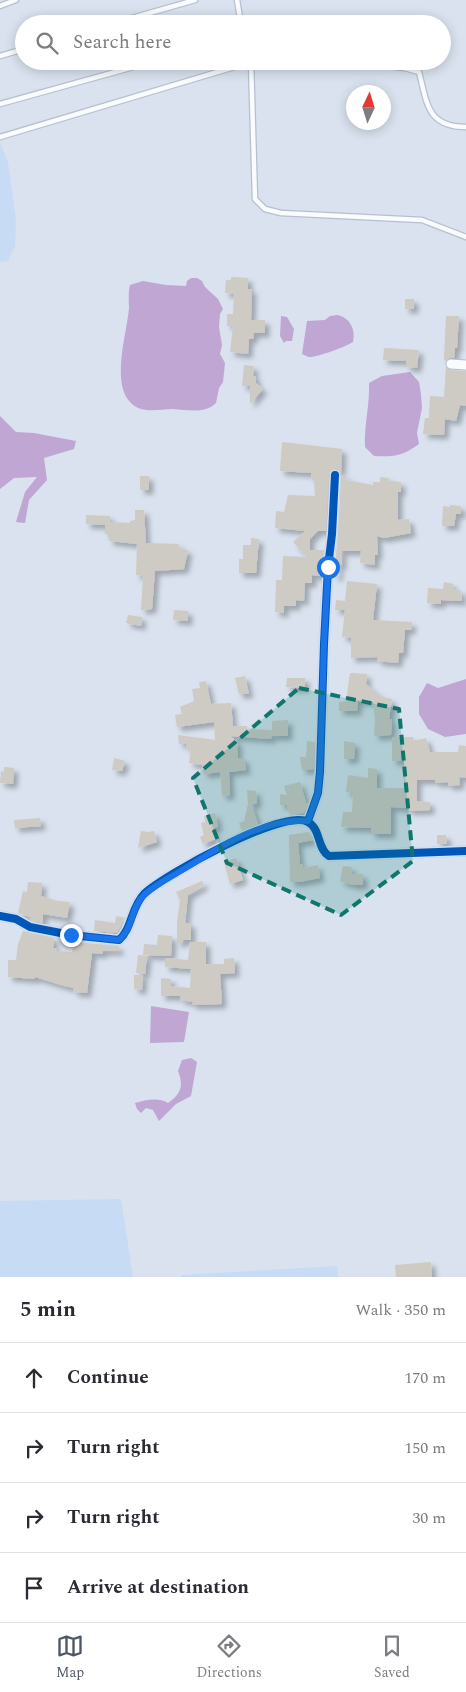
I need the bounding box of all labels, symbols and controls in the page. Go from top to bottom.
search box [15,15,451,70]
text: Search here [73,28,172,57]
icon: search [33,29,61,57]
north arrow [346,85,391,130]
route start [317,556,340,579]
route end [60,924,83,947]
text: 5 min [20,1294,76,1326]
text: Walk · 350 m [355,1298,446,1322]
text: Continue [67,1363,149,1392]
icon: ahead [20,1364,48,1392]
text: 170 m [404,1366,446,1390]
text: Turn right [67,1433,160,1462]
icon: right [20,1434,48,1462]
text: 150 m [404,1436,446,1460]
text: Turn right [67,1503,160,1532]
icon: right [20,1504,48,1532]
text: 30 m [412,1506,446,1530]
text: Arrive at destination [67,1573,249,1602]
icon: arrive [20,1574,48,1602]
tab: Map [56,1632,84,1683]
tab: Directions [196,1632,262,1683]
tab: Saved [374,1632,410,1683]

